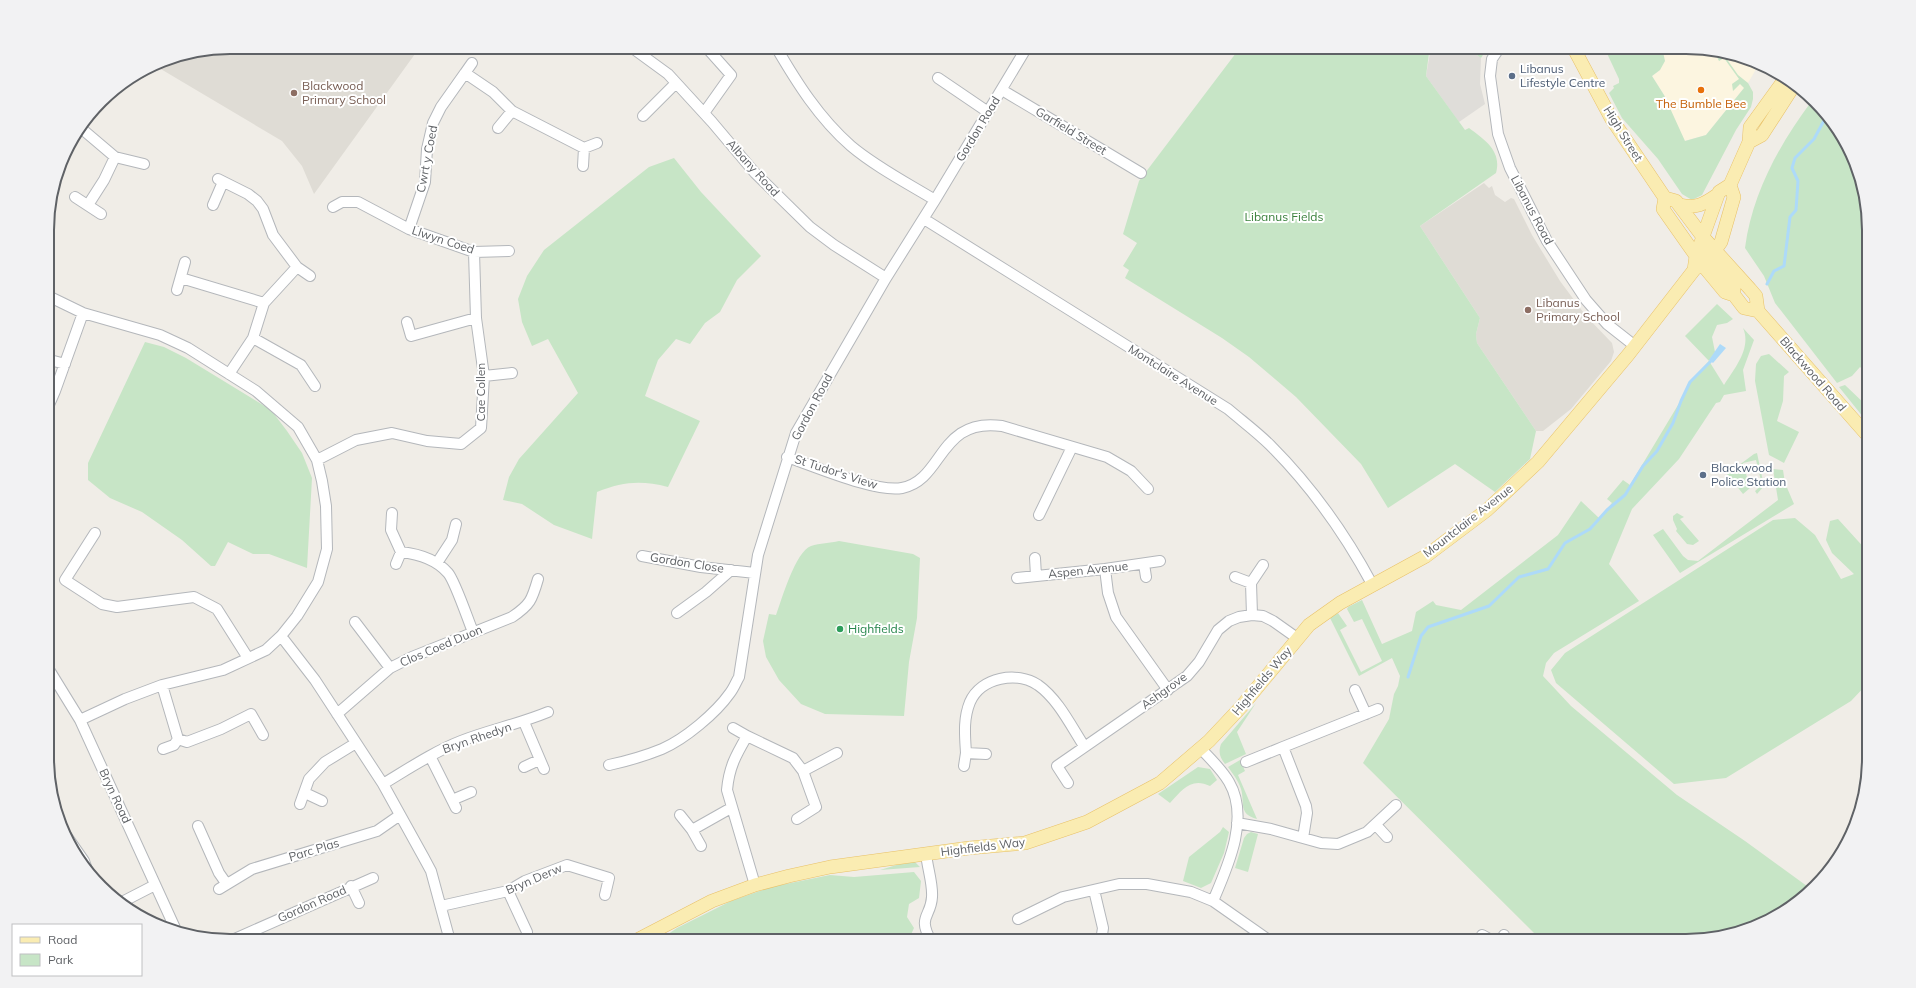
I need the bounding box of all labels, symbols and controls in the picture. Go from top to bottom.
place label: Libanus Lifestyle Centre [1520,61,1605,90]
marker: Libanus Lifestyle Centre [1507,71,1517,81]
place label: Blackwood Primary School [302,78,386,107]
marker: The Bumble Bee [1696,85,1706,95]
marker: Blackwood Primary School [289,88,299,98]
street label: Gordon Road [952,93,1003,164]
place label: The Bumble Bee [1656,96,1746,111]
street label: Garfield Street [1033,103,1110,158]
street label: High Street [1600,103,1646,164]
street label: Cwrt y Coed [413,124,440,194]
street label: Albany Road [724,136,783,199]
street label: Libanus Road [1508,173,1557,247]
park label: Libanus Fields [1245,209,1324,224]
street label: Llwyn Coed [410,222,476,257]
place label: Libanus Primary School [1536,295,1620,324]
marker: Libanus Primary School [1523,305,1533,315]
street label: Blackwood Road [1777,333,1850,414]
street label: Montclaire Avenue [1126,341,1221,408]
street label: Cae Collen [473,363,488,421]
street label: Gordon Road [788,371,835,443]
street label: St Tudor's View [793,451,880,492]
place label: Blackwood Police Station [1711,460,1786,489]
marker: Blackwood Police Station [1698,470,1708,480]
street label: Mountclaire Avenue [1420,481,1516,560]
street label: Gordon Close [649,549,725,576]
street label: Aspen Avenue [1047,558,1129,581]
street label: Clos Coed Duon [397,621,484,670]
place label: Highfields [848,621,904,636]
marker: Highfields [835,624,845,634]
street label: Highfields Way [1229,643,1295,718]
street label: Ashgrove [1138,669,1189,712]
street label: Bryn Rhedyn [440,719,513,756]
street label: Bryn Road [96,766,135,826]
street label: Highfields Way [940,834,1027,859]
street label: Parc Plas [287,835,341,864]
street label: Bryn Derw [503,860,565,897]
street label: Gordon Road [275,882,348,925]
legend [12,924,142,976]
text: Road [48,932,77,947]
text: Park [48,952,74,967]

